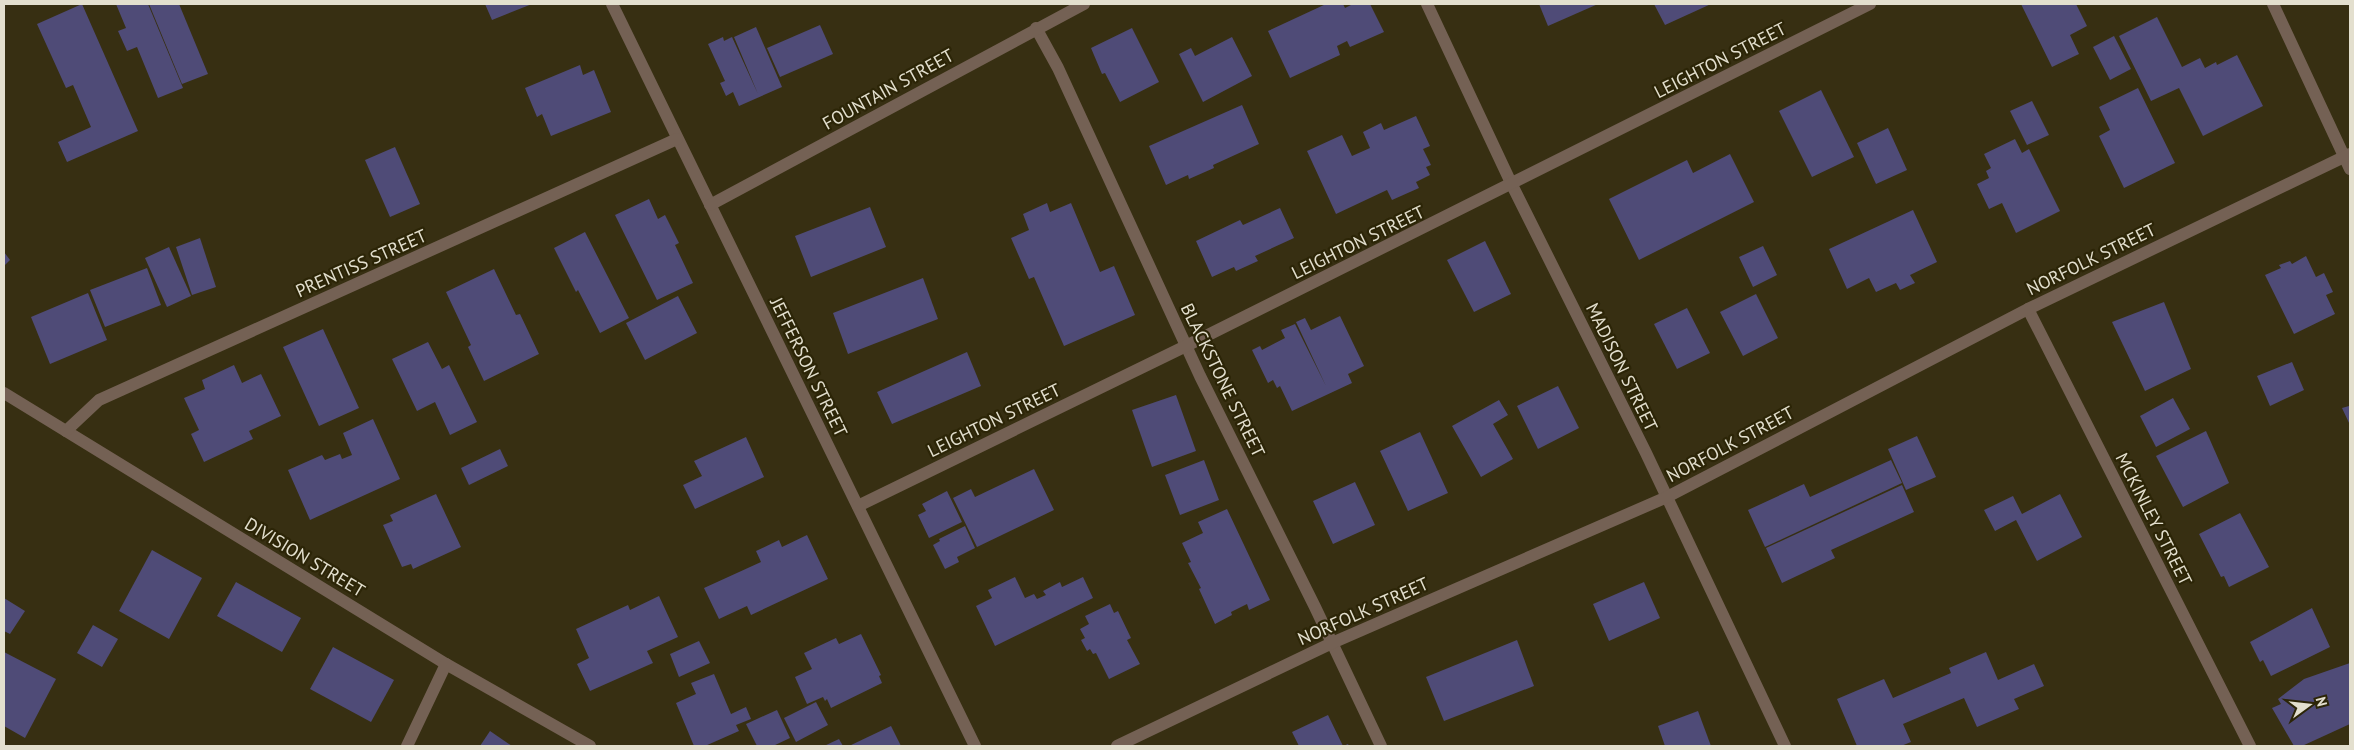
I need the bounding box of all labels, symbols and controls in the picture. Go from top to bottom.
street label: LEIGHTON STREET [1650,17,1790,103]
street label: FOUNTAIN STREET [818,43,958,135]
street label: LEIGHTON STREET [1288,200,1428,284]
street label: NORFOLK STREET [2023,218,2159,300]
street label: PRENTISS STREET [292,224,430,302]
street label: JEFFERSON STREET [765,293,853,440]
street label: BLACKSTONE STREET [1176,299,1270,461]
street label: MADISON STREET [1581,299,1663,435]
street label: LEIGHTON STREET [924,378,1064,462]
street label: NORFOLK STREET [1662,401,1798,487]
street label: MCKINLEY STREET [2111,449,2197,589]
street label: DIVISION STREET [241,512,369,602]
street label: NORFOLK STREET [1294,572,1432,650]
north arrow [2284,680,2334,730]
text: N [2312,695,2331,708]

